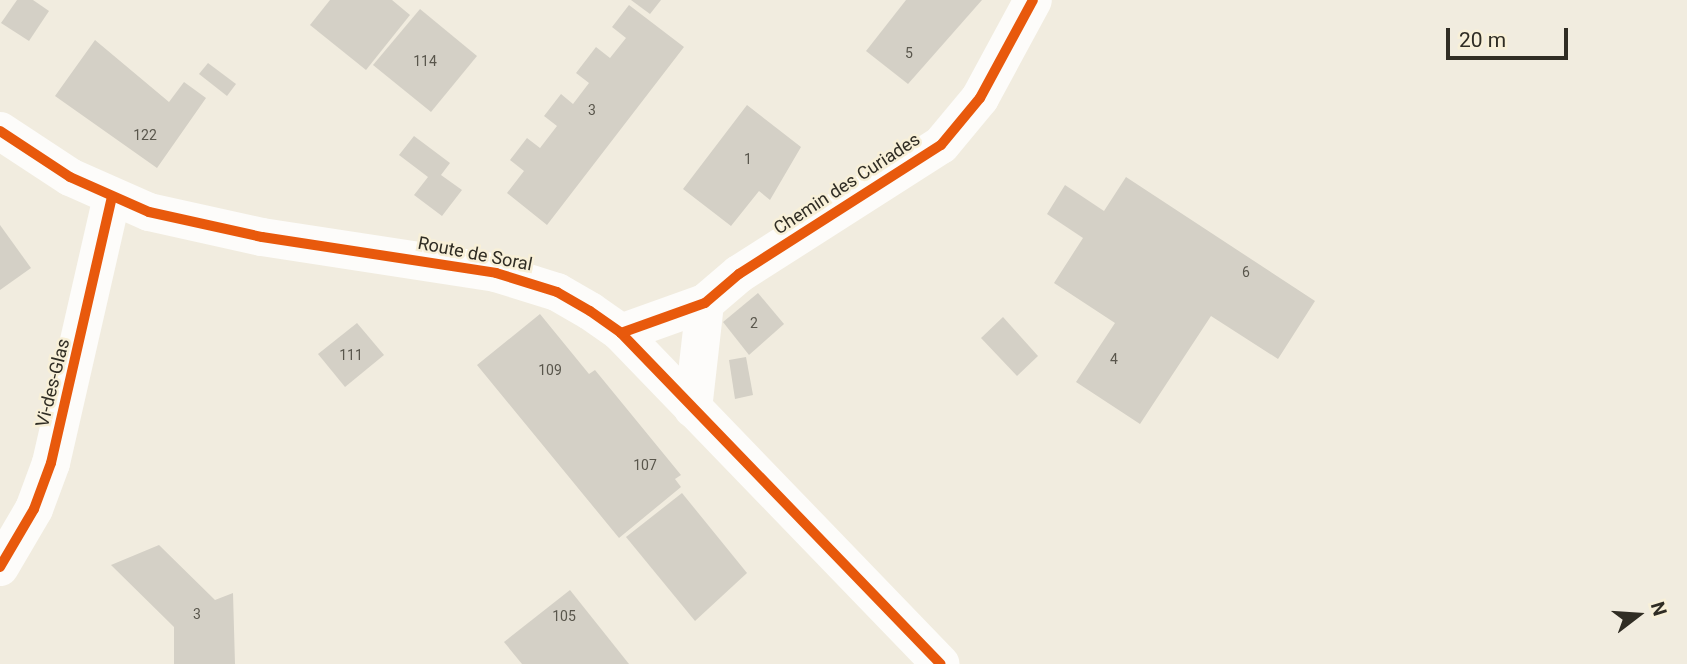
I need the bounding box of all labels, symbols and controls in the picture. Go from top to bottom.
scale bar [1449,14,1572,58]
text: 20 m [1459,28,1506,52]
house number: 5 [905,45,913,61]
house number: 114 [413,53,437,69]
house number: 3 [588,102,596,118]
house number: 122 [133,127,157,143]
street label: Chemin des Curiades [770,129,924,239]
house number: 1 [744,151,752,167]
street label: Route de Soral [416,232,534,276]
house number: 6 [1242,264,1250,280]
house number: 2 [750,315,758,331]
street label: Vi-des-Glas [32,336,74,430]
house number: 111 [339,347,363,363]
house number: 4 [1110,351,1118,367]
house number: 109 [538,362,562,378]
house number: 107 [633,457,657,473]
north arrow [1603,580,1673,650]
text: N [1646,599,1672,618]
house number: 3 [193,606,201,622]
house number: 105 [552,608,576,624]

